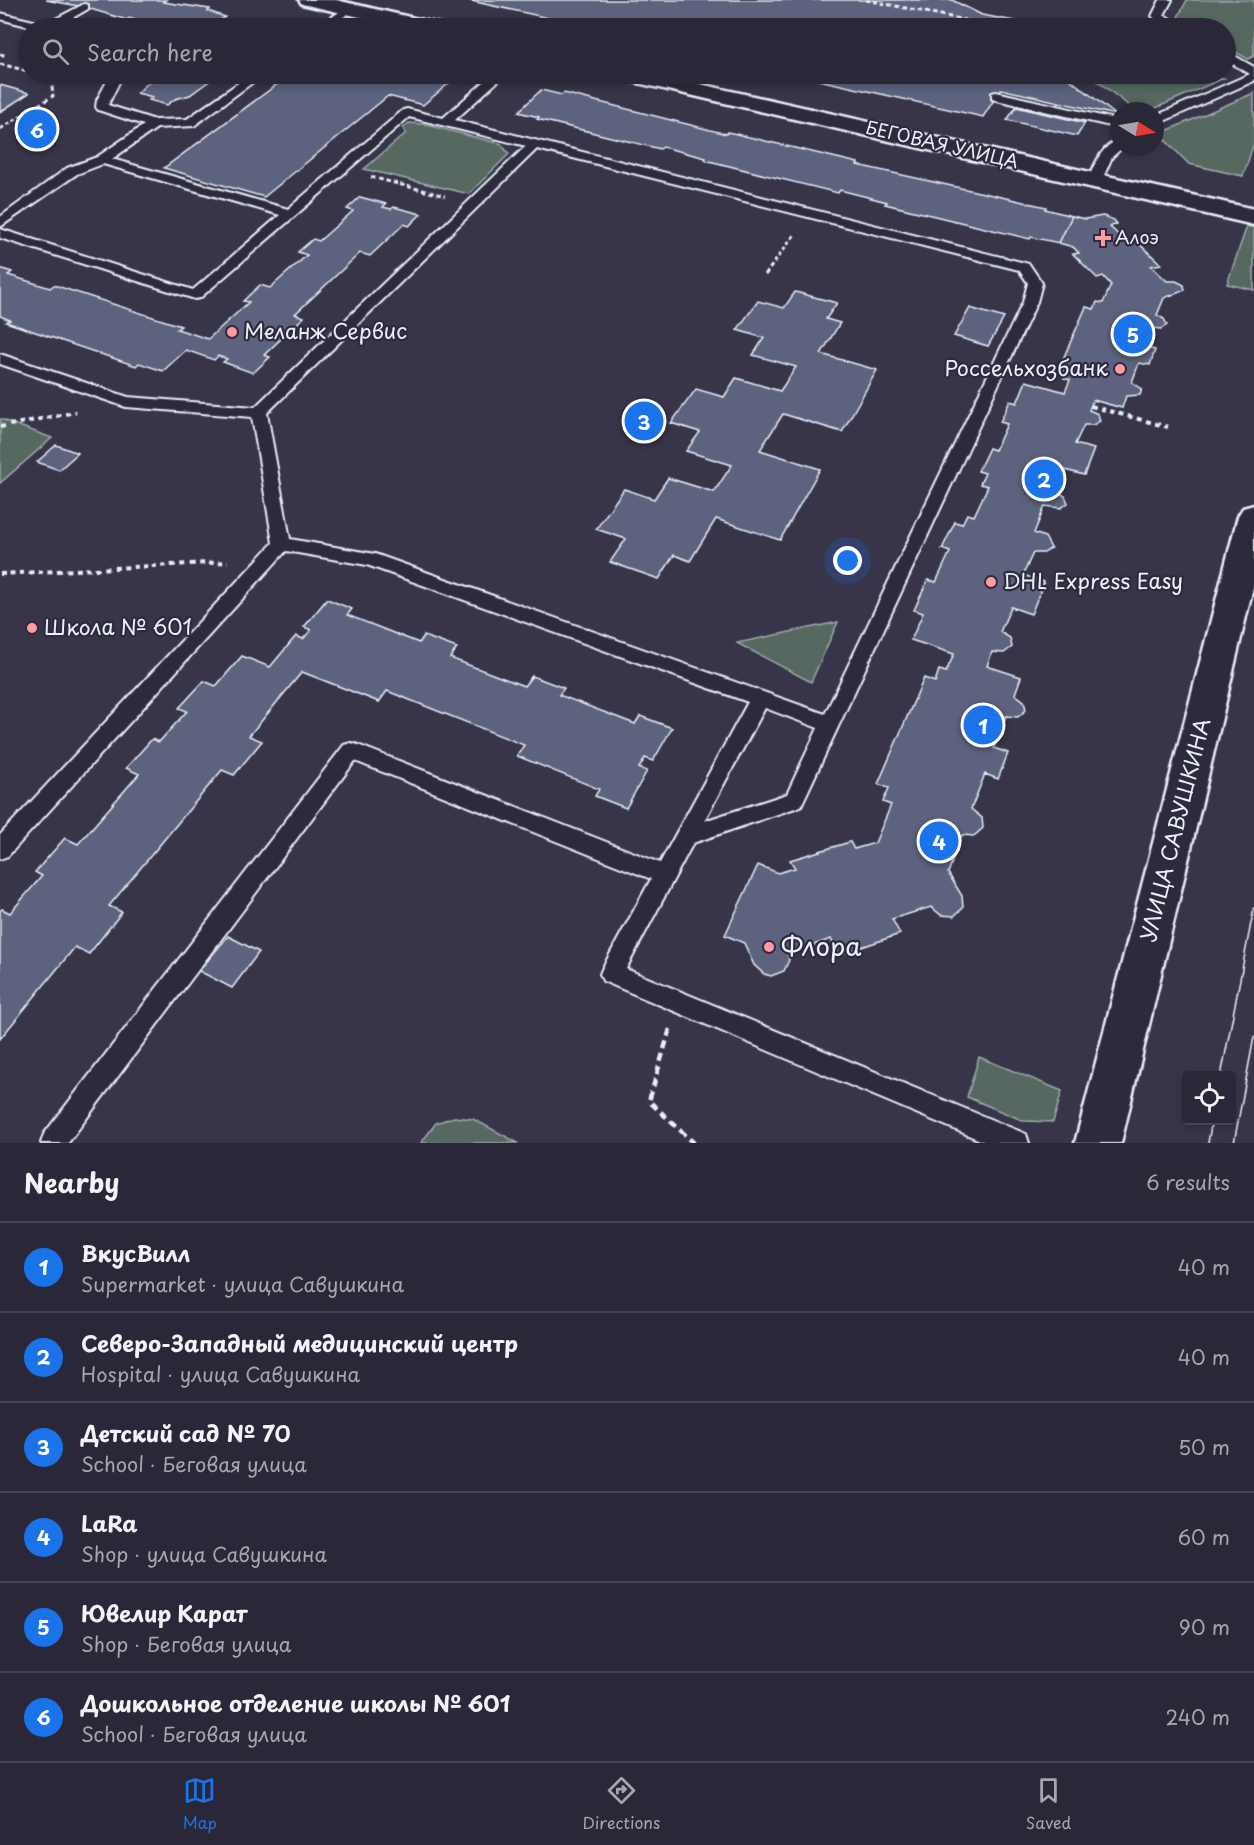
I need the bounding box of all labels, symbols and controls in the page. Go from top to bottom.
search box [18,18,1236,84]
icon: search [39,35,72,68]
text: Search here [87,35,213,68]
north arrow [1110,102,1164,156]
pin: 6 [18,106,57,152]
street label: БЕГОВАЯ УЛИЦА [863,113,1022,174]
place label: Алоэ [1115,223,1159,250]
marker: Алоэ [1096,231,1110,245]
pin: 5 [1114,312,1152,356]
place label: Меланж Сервис [244,314,407,346]
marker: Меланж Сервис [225,325,239,339]
place label: Россельхозбанк [945,351,1109,383]
marker: Россельхозбанк [1113,362,1127,376]
pin: 3 [624,398,664,444]
pin: 2 [1024,456,1064,502]
your location [833,546,862,575]
place label: DHL Express Easy [1003,564,1183,596]
marker: DHL Express Easy [984,575,998,589]
place label: Школа № 601 [44,610,192,642]
marker: Школа № 601 [25,621,39,635]
pin: 1 [964,702,1002,748]
street label: УЛИЦА САВУШКИНА [1131,714,1217,945]
pin: 4 [920,818,958,864]
place label: Флора [781,926,862,965]
marker: Флора [762,940,776,954]
map controls [1182,1071,1236,1125]
button: locate [1182,1071,1236,1125]
text: Nearby [24,1163,119,1202]
text: 6 results [1146,1167,1230,1197]
text: ВкусВилл [81,1236,190,1269]
text: 1 [39,1252,48,1282]
text: 40 m [1178,1252,1230,1282]
text: Supermarket · улица Савушкина [81,1269,404,1299]
text: Северо-Западный медицинский центр [81,1326,518,1359]
text: 2 [36,1342,51,1372]
text: 40 m [1178,1342,1230,1372]
text: Hospital · улица Савушкина [81,1359,360,1389]
text: Детский сад № 70 [81,1416,291,1449]
text: 3 [37,1432,50,1462]
text: 50 m [1178,1432,1230,1462]
text: School · Беговая улица [81,1449,307,1479]
text: LaRa [81,1506,138,1539]
text: 4 [37,1522,50,1552]
text: 60 m [1178,1522,1230,1552]
text: Shop · улица Савушкина [81,1539,327,1569]
text: Ювелир Карат [81,1596,247,1629]
text: 5 [37,1612,50,1642]
text: 90 m [1179,1612,1230,1642]
text: Shop · Беговая улица [81,1629,291,1659]
text: Дошкольное отделение школы № 601 [81,1686,510,1719]
text: 6 [36,1702,51,1732]
text: 240 m [1165,1702,1230,1732]
text: School · Беговая улица [81,1719,307,1749]
tab: Map [183,1774,217,1834]
tab: Directions [582,1774,660,1834]
tab: Saved [1026,1774,1071,1834]

